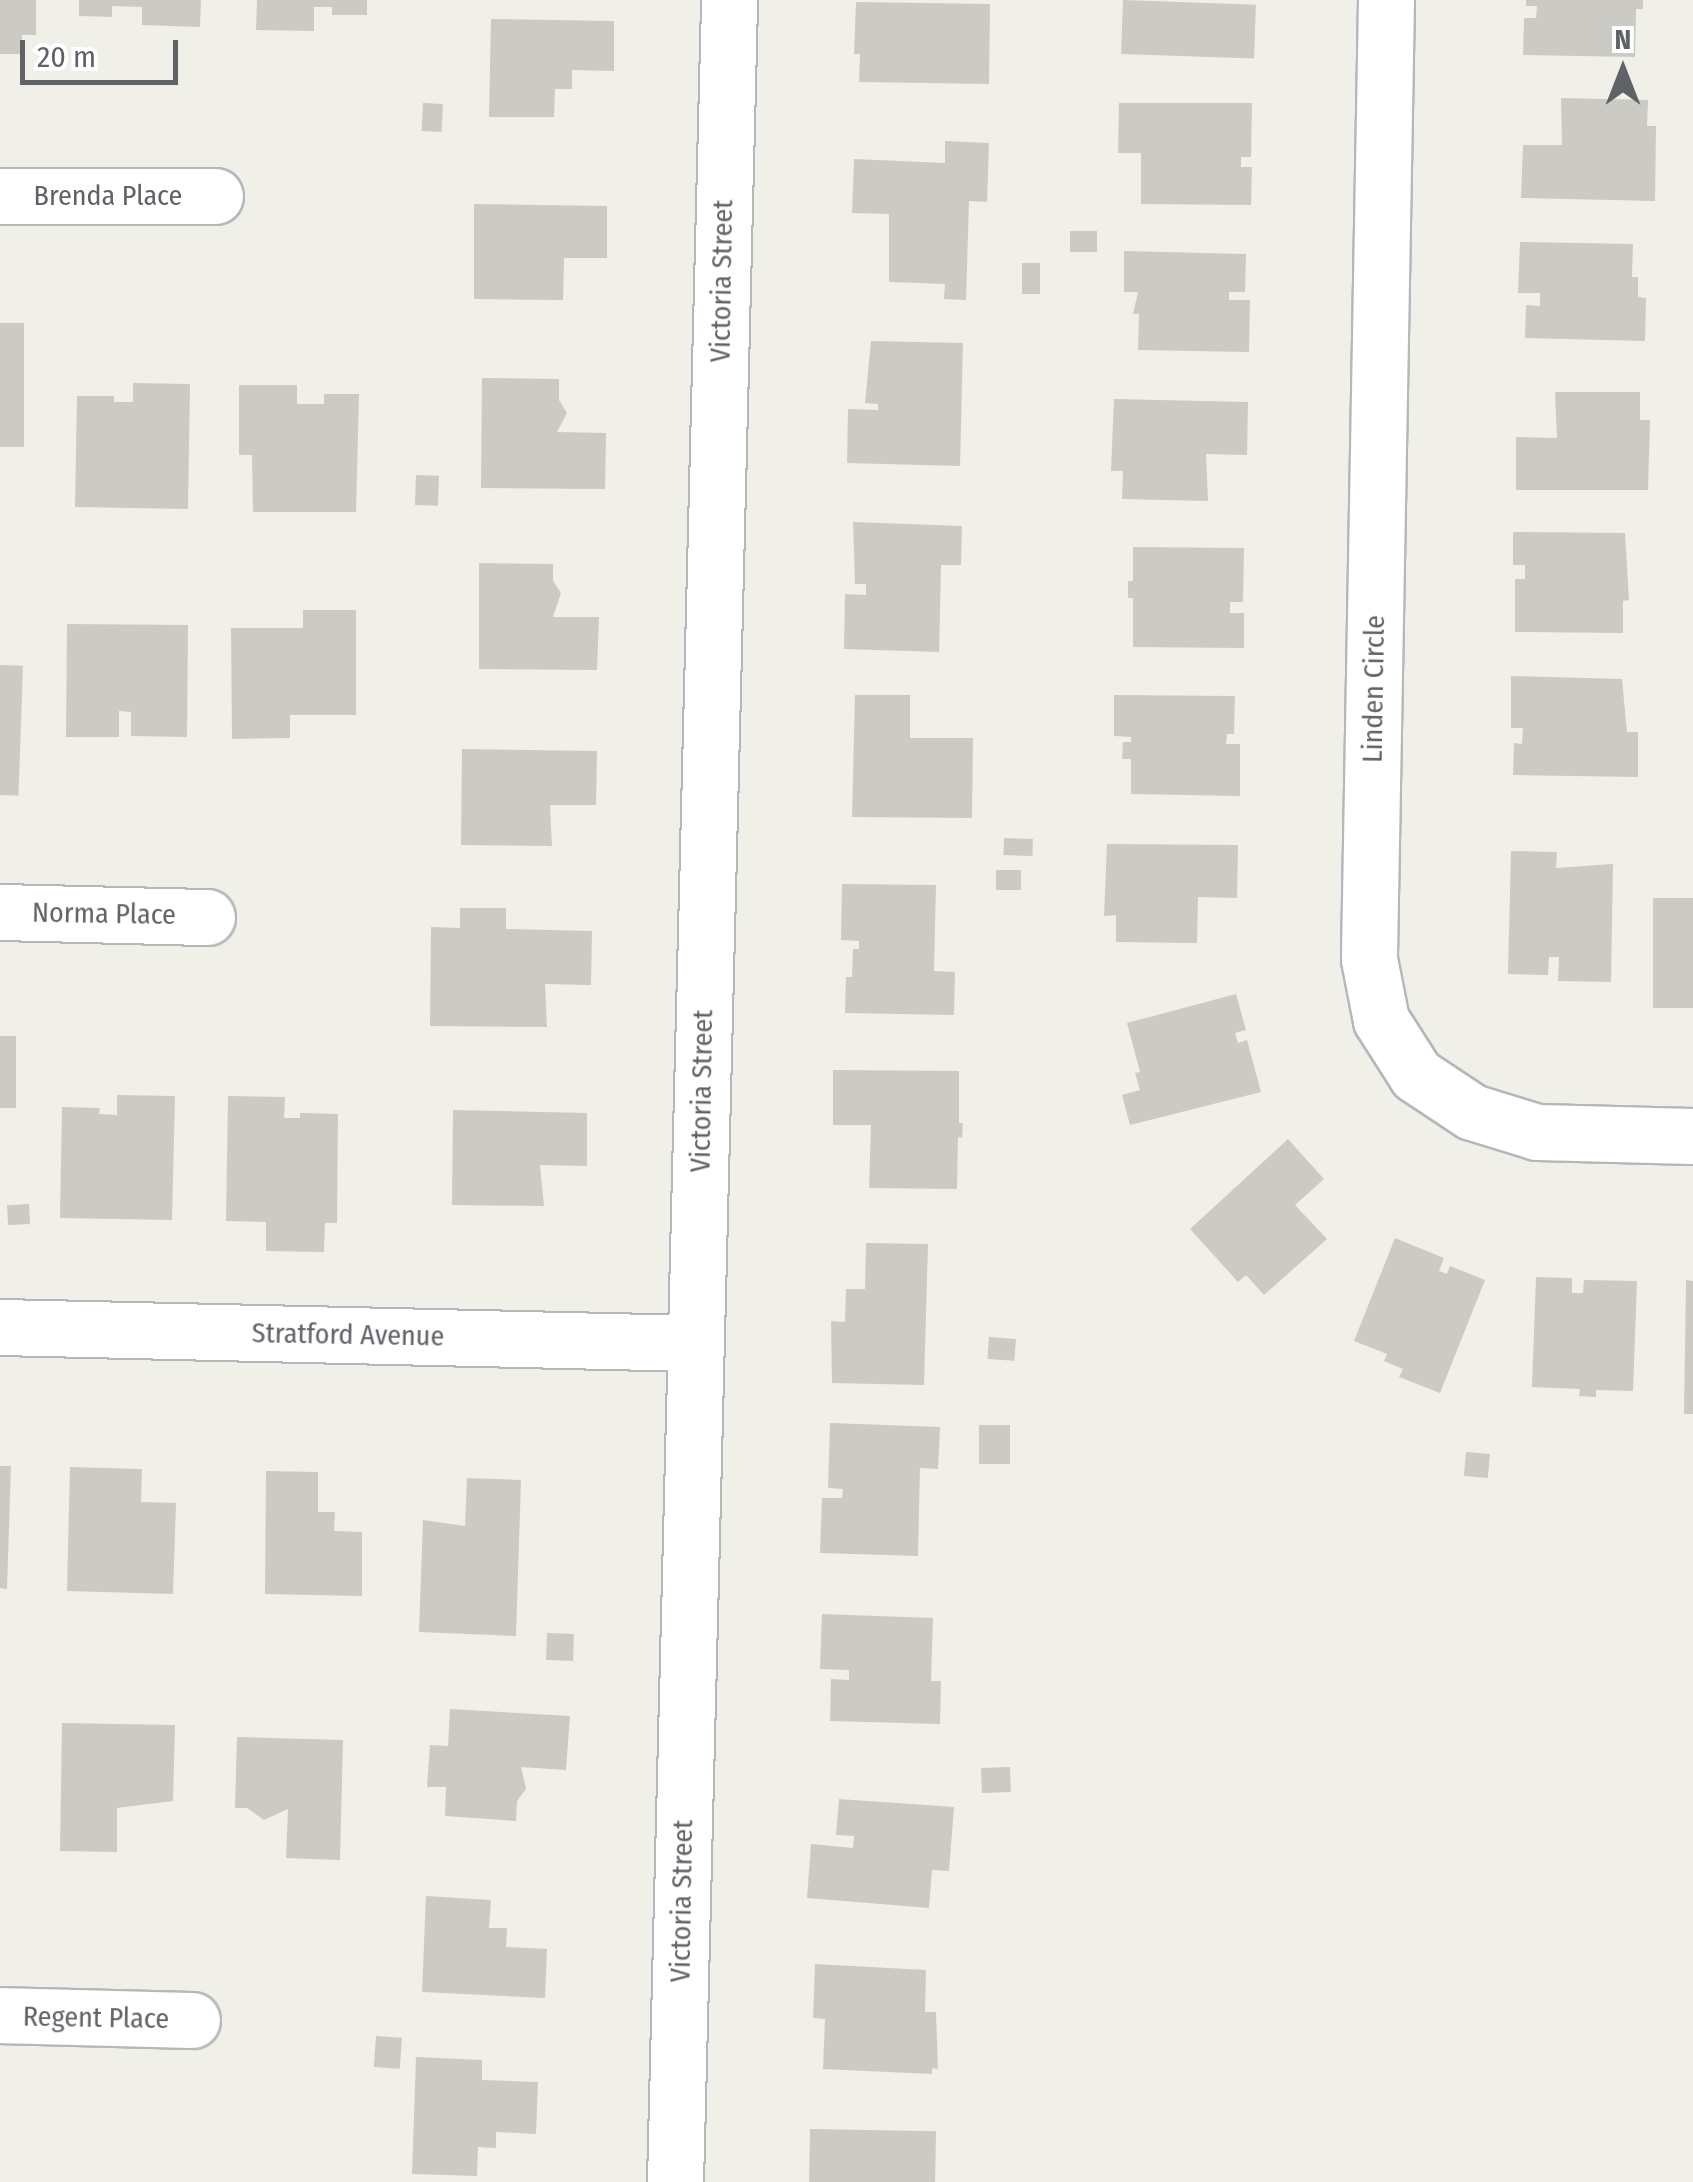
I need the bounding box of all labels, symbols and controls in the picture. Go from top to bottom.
scale bar [25,20,182,82]
north arrow [1573,20,1673,120]
text: N [1615,23,1631,56]
text: 20 m [37,39,96,75]
street label: Brenda Place [34,179,182,213]
street label: Victoria Street [704,199,740,363]
street label: Linden Circle [1356,615,1392,763]
street label: Norma Place [32,896,176,932]
street label: Victoria Street [684,1009,720,1173]
street label: Stratford Avenue [251,1317,445,1353]
street label: Victoria Street [664,1819,700,1983]
street label: Regent Place [23,2000,169,2036]

